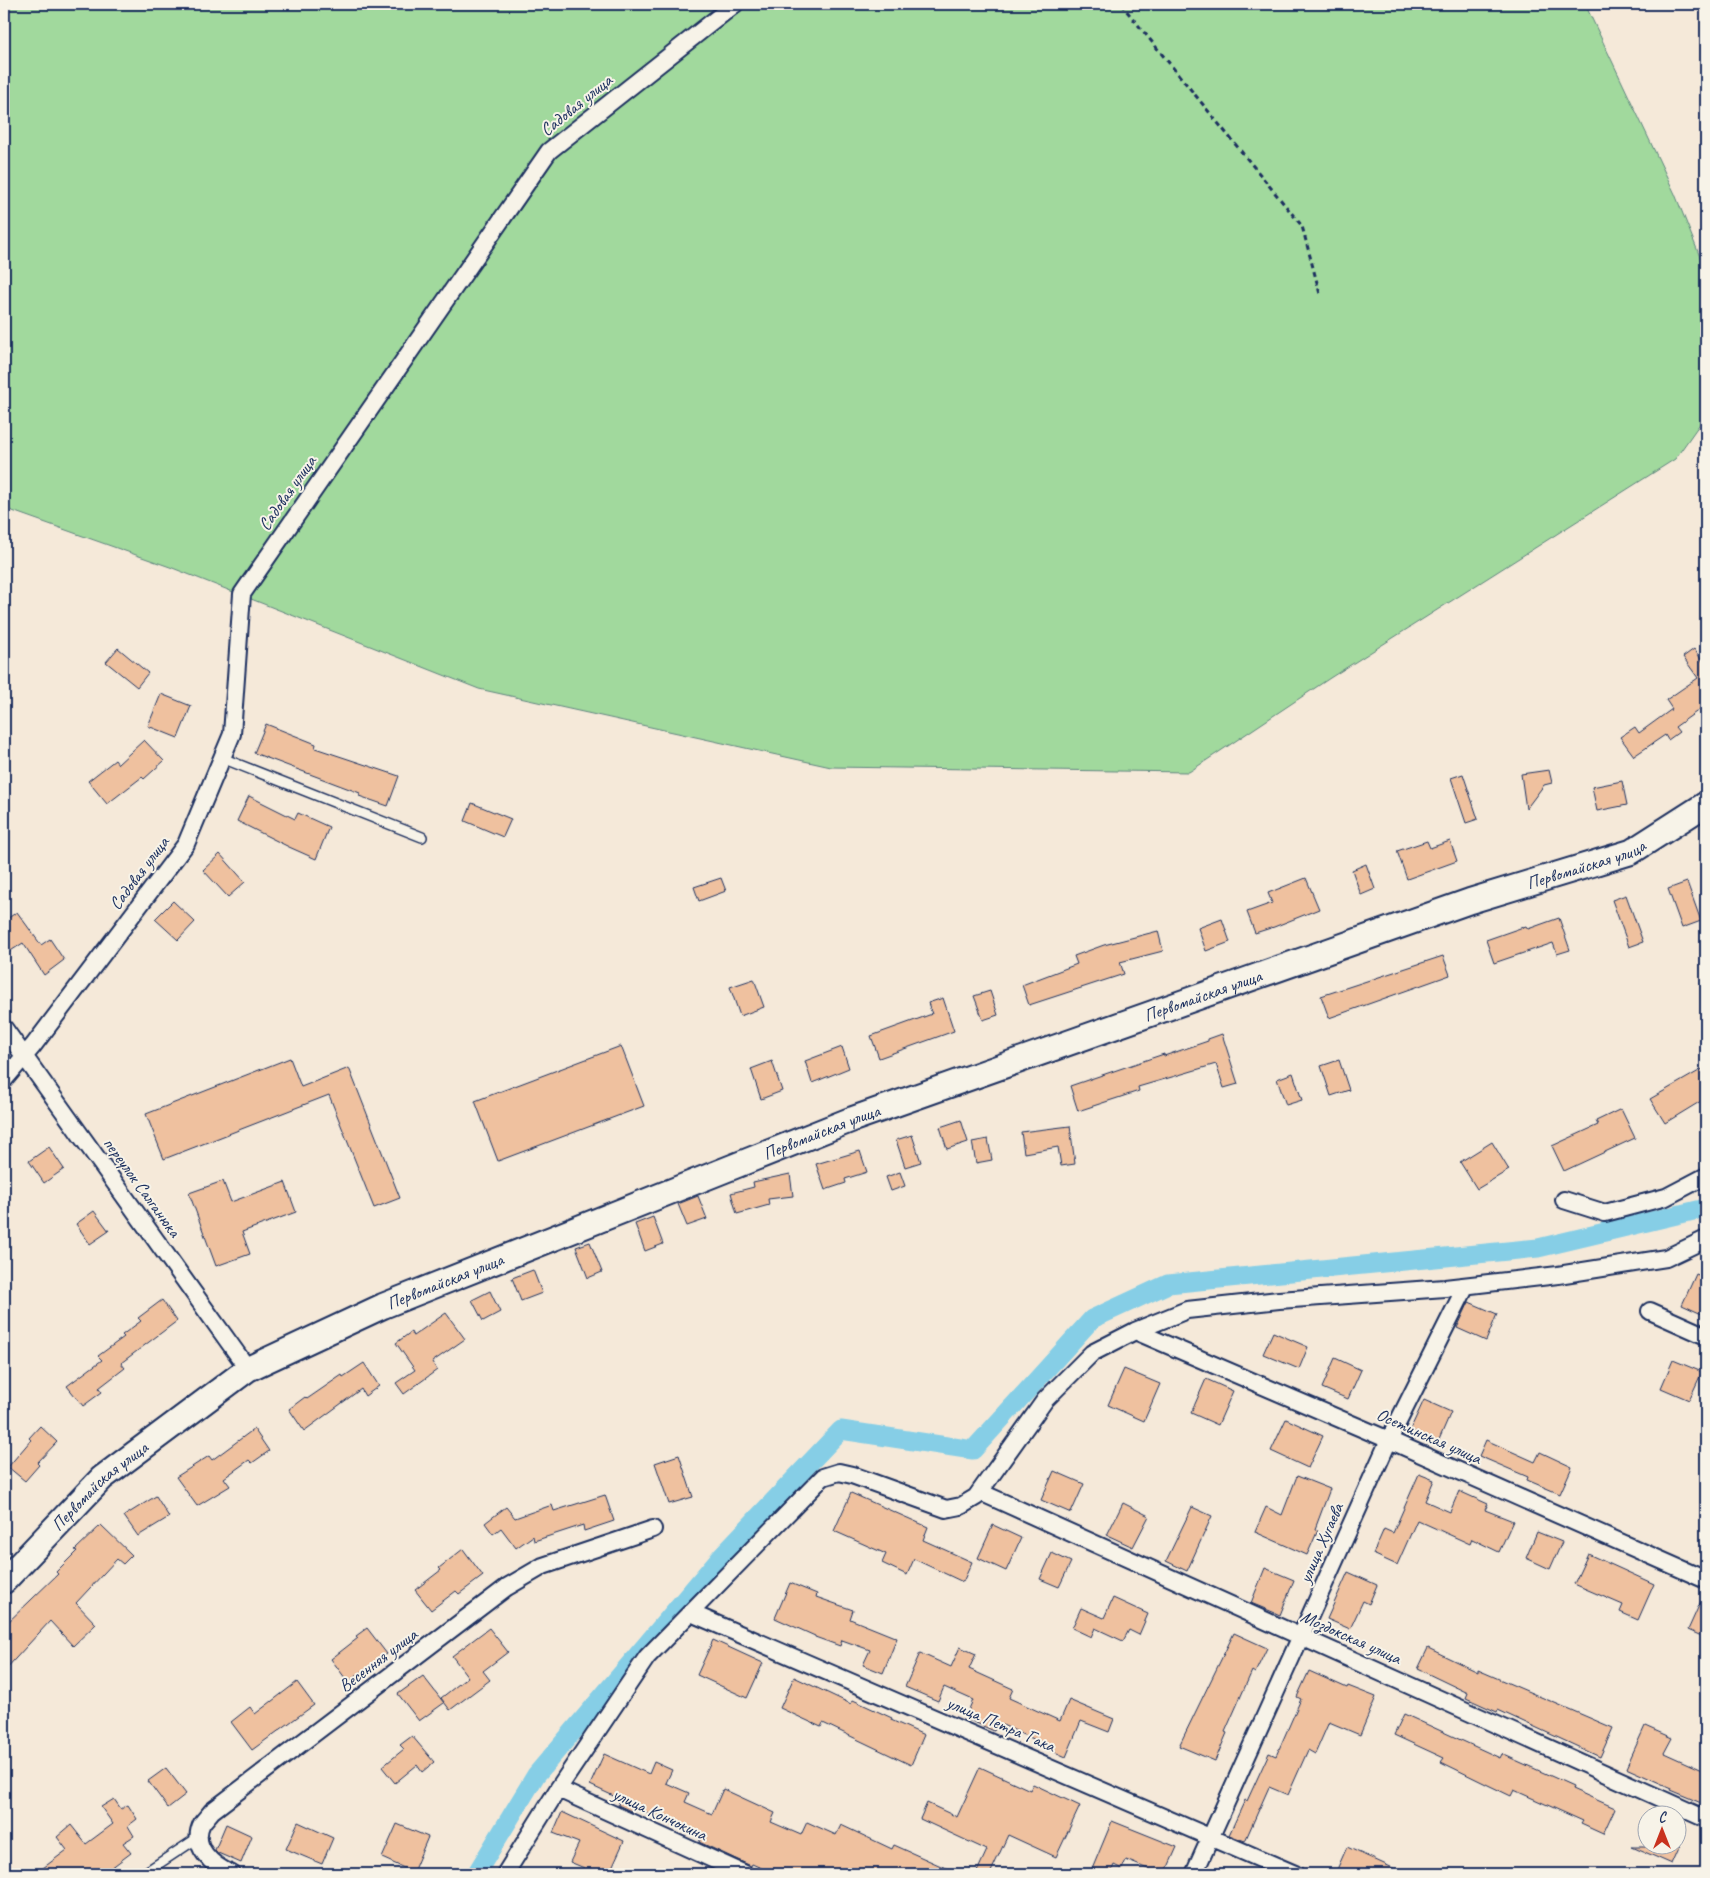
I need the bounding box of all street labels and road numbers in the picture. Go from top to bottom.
street label: Садовая улица [536,69,617,141]
street label: Садовая улица [253,450,321,535]
street label: Садовая улица [104,831,174,914]
street label: Первомайская улица [1524,834,1651,894]
street label: Первомайская улица [1141,964,1266,1026]
street label: Первомайская улица [760,1099,884,1165]
street label: переулок Салганюка [98,1133,187,1243]
street label: Первомайская улица [383,1248,508,1314]
street label: Осетинская улица [1373,1403,1486,1469]
street label: Первомайская улица [47,1435,154,1536]
street label: улица Хугаева [1293,1499,1349,1587]
street label: Моздокская улица [1297,1605,1406,1670]
street label: Весенняя улица [334,1623,423,1697]
street label: улица Петра Гака [943,1691,1059,1757]
street label: улица Кончокина [608,1782,712,1846]

